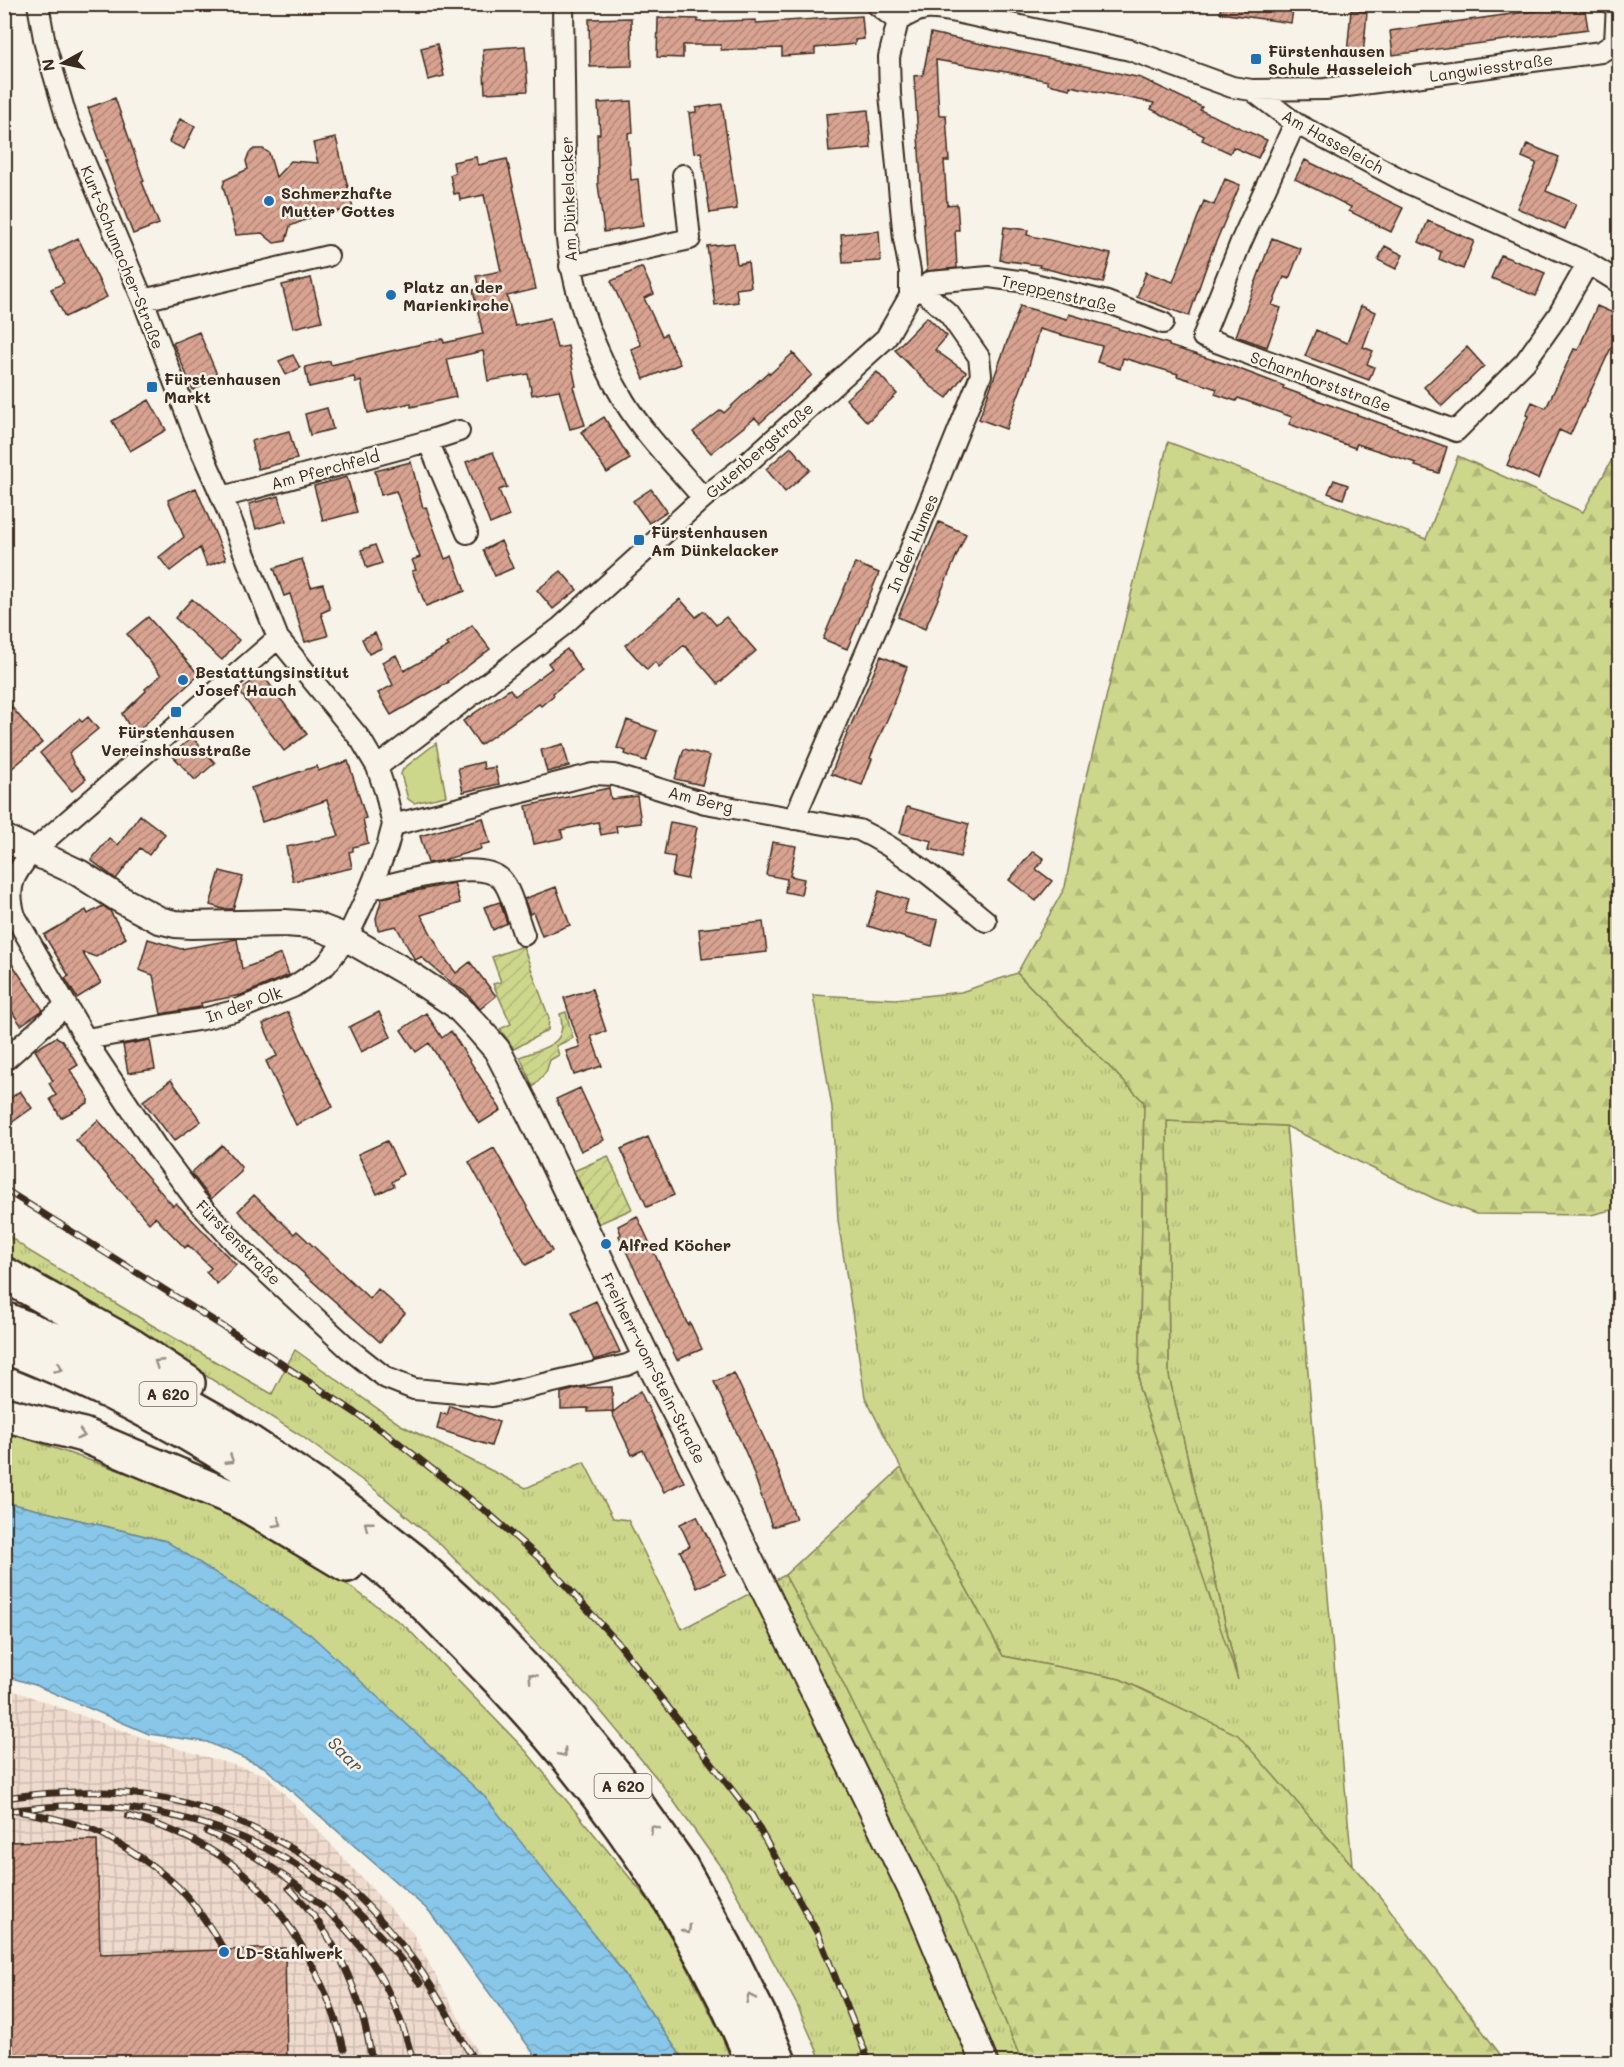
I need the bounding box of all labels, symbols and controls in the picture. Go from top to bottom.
north arrow [33,33,93,93]
place label: Fürstenhausen Schule Hasseleich [1268,40,1412,79]
street label: Langwiesstraße [1428,48,1554,86]
marker: Fürstenhausen Schule Hasseleich [1249,52,1263,66]
text: N [36,58,59,73]
street label: Am Hasseleich [1278,104,1388,178]
street label: Am Dünkelacker [555,136,581,262]
street label: Kurt-Schumacher-Straße [76,162,170,352]
place label: Schmerzhafte Mutter Gottes [281,182,395,221]
marker: Schmerzhafte Mutter Gottes [262,194,276,208]
street label: Treppenstraße [999,269,1119,317]
place label: Platz an der Marienkirche [403,276,509,315]
marker: Platz an der Marienkirche [384,288,398,302]
street label: Scharnhorststraße [1248,346,1394,416]
place label: Fürstenhausen Markt [164,368,281,407]
marker: Fürstenhausen Markt [145,380,159,394]
street label: Gutenbergstraße [701,397,817,503]
street label: Am Pferchfeld [268,444,382,494]
street label: In der Humes [882,491,942,595]
place label: Fürstenhausen Am Dünkelacker [651,521,779,560]
marker: Fürstenhausen Am Dünkelacker [632,533,646,547]
place label: Bestattungsinstitut Josef Hauch [195,661,349,700]
marker: Bestattungsinstitut Josef Hauch [176,673,190,687]
marker: Fürstenhausen Vereinshausstraße [169,705,183,719]
place label: Fürstenhausen Vereinshausstraße [101,721,251,760]
street label: Am Berg [666,781,736,817]
street label: In der Olk [203,981,285,1027]
street label: Fürstenstraße [192,1195,286,1289]
place label: Alfred Köcher [618,1234,731,1255]
marker: Alfred Köcher [599,1237,613,1251]
street label: Freiherr-vom-Stein-Straße [597,1269,711,1467]
one-way arrow [154,1360,165,1371]
one-way arrow [52,1361,63,1373]
road number: A 620 [140,1382,196,1406]
one-way arrow [75,1428,86,1441]
one-way arrow [223,1453,234,1464]
one-way arrow [272,1516,282,1527]
one-way arrow [364,1522,375,1533]
one-way arrow [528,1674,539,1684]
water label: Saar [323,1731,369,1777]
one-way arrow [555,1746,566,1757]
road number: A 620 [594,1774,652,1798]
one-way arrow [650,1824,661,1835]
one-way arrow [680,1924,691,1934]
place label: LD-Stahlwerk [236,1942,343,1963]
marker: LD-Stahlwerk [217,1945,231,1959]
one-way arrow [746,1994,758,2005]

